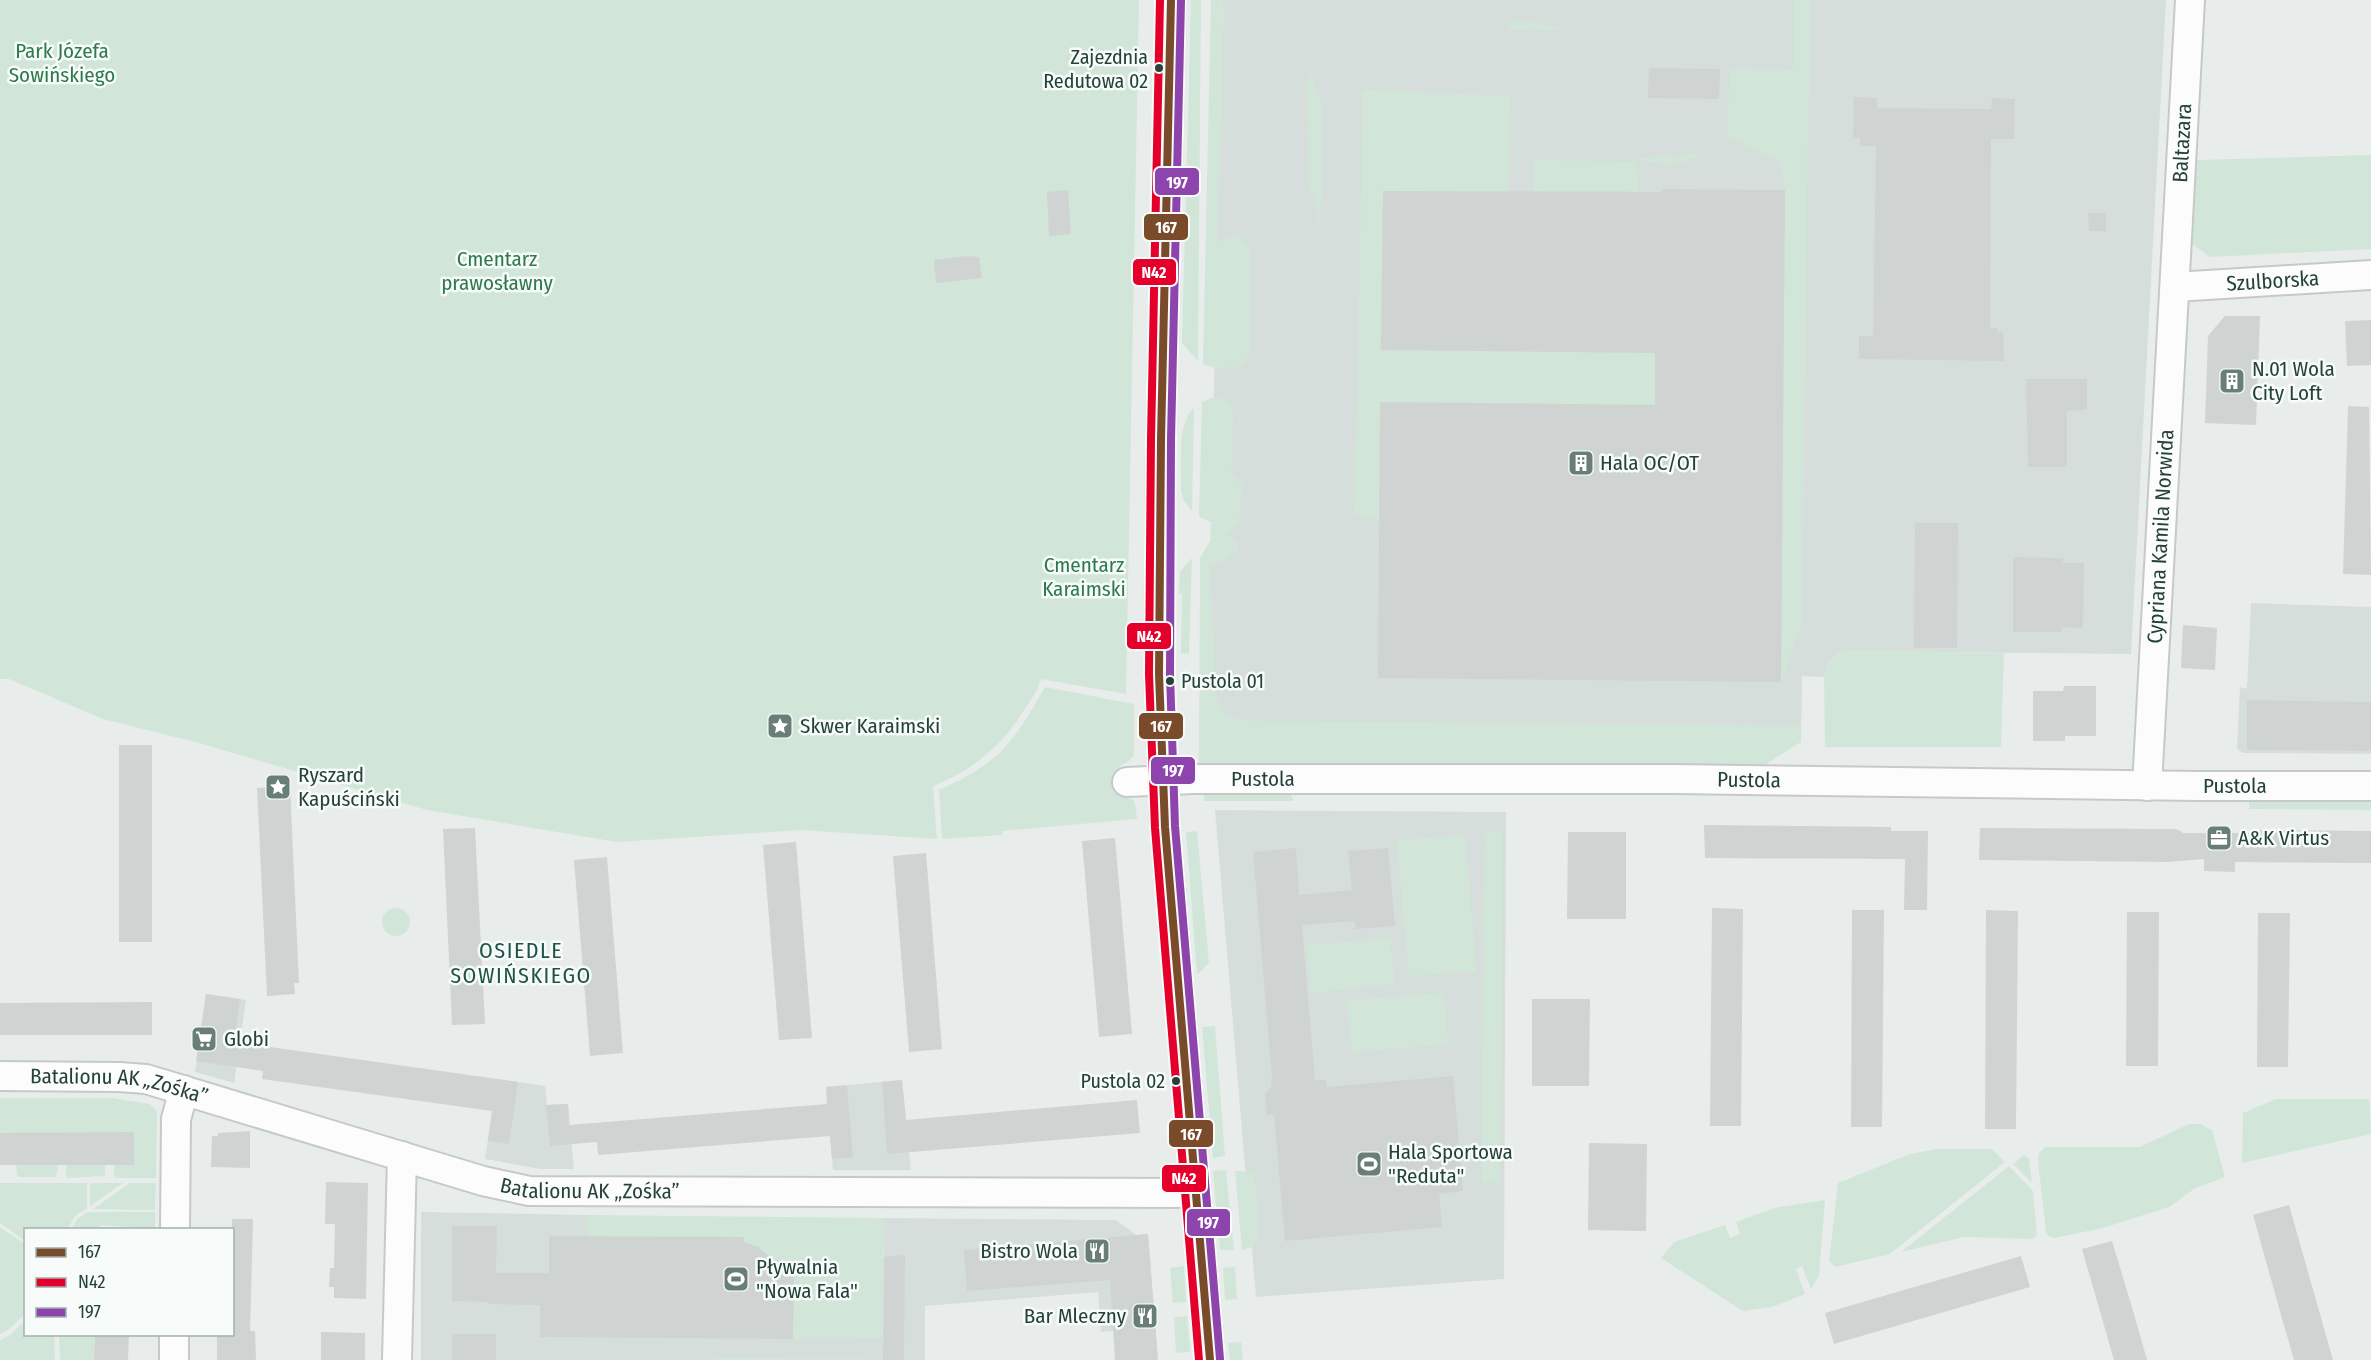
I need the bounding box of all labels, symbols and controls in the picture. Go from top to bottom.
park label: Park Józefa Sowińskiego [9,38,115,88]
place label: Zajezdnia Redutowa 02 [1043,45,1148,93]
marker: Zajezdnia Redutowa 02 [1153,62,1165,74]
street label: Baltazara [2167,103,2197,183]
line badge: 197 [1154,167,1200,196]
text: 197 [1166,173,1188,192]
line badge: 167 [1143,213,1189,241]
text: 167 [1155,218,1177,237]
park label: Cmentarz prawosławny [441,246,553,296]
line badge: N42 [1132,258,1177,286]
text: N42 [1141,263,1167,282]
street label: Szulborska [2226,265,2320,297]
place label: N.01 Wola City Loft [2252,356,2335,406]
building icon: N.01 Wola City Loft [2217,366,2247,396]
street label: Cypriana Kamila Norwida [2142,429,2179,644]
building icon: Hala OC/OT [1566,448,1596,478]
place label: Hala OC/OT [1600,450,1699,476]
park label: Cmentarz Karaimski [1042,552,1126,602]
line badge: N42 [1126,622,1172,650]
text: N42 [1136,627,1162,646]
place label: Pustola 01 [1181,669,1264,693]
marker: Pustola 01 [1164,675,1176,687]
place icon: Skwer Karaimski [765,711,795,741]
line badge: 167 [1138,712,1184,740]
place label: Skwer Karaimski [800,713,940,739]
text: 167 [1150,717,1172,736]
line badge: 197 [1150,756,1196,785]
text: 197 [1162,761,1184,780]
place label: Ryszard Kapuściński [298,762,400,812]
street label: Pustola [1231,766,1295,792]
street label: Pustola [1717,767,1781,793]
place icon: Ryszard Kapuściński [263,772,293,802]
street label: Pustola [2203,773,2267,799]
office icon: A&K Virtus [2204,823,2234,853]
place label: A&K Virtus [2238,825,2329,851]
district label: OSIEDLE SOWIŃSKIEGO [450,937,592,989]
supermarket icon: Globi [189,1024,219,1054]
place label: Globi [224,1026,269,1052]
street label: Batalionu AK „Zośka” [30,1063,211,1110]
place label: Pustola 02 [1081,1069,1165,1093]
marker: Pustola 02 [1170,1075,1182,1087]
line badge: 167 [1168,1119,1214,1148]
text: 167 [1180,1125,1202,1144]
place label: Hala Sportowa "Reduta" [1388,1139,1513,1189]
sports icon: Hala Sportowa "Reduta" [1354,1149,1384,1179]
line badge: N42 [1161,1164,1207,1193]
text: N42 [1171,1169,1197,1188]
street label: Batalionu AK „Zośka” [498,1172,680,1204]
line badge: 197 [1186,1208,1231,1237]
text: 197 [1197,1213,1219,1232]
legend [24,1228,234,1336]
restaurant icon: Bistro Wola [1082,1236,1112,1266]
place label: Bistro Wola [980,1238,1078,1264]
text: 167 [78,1241,101,1263]
place label: Pływalnia "Nowa Fala" [756,1254,858,1304]
sports icon: Pływalnia "Nowa Fala" [721,1264,751,1294]
text: N42 [78,1271,105,1293]
text: 197 [78,1301,101,1323]
restaurant icon: Bar Mleczny [1130,1301,1160,1331]
place label: Bar Mleczny [1024,1303,1127,1329]

